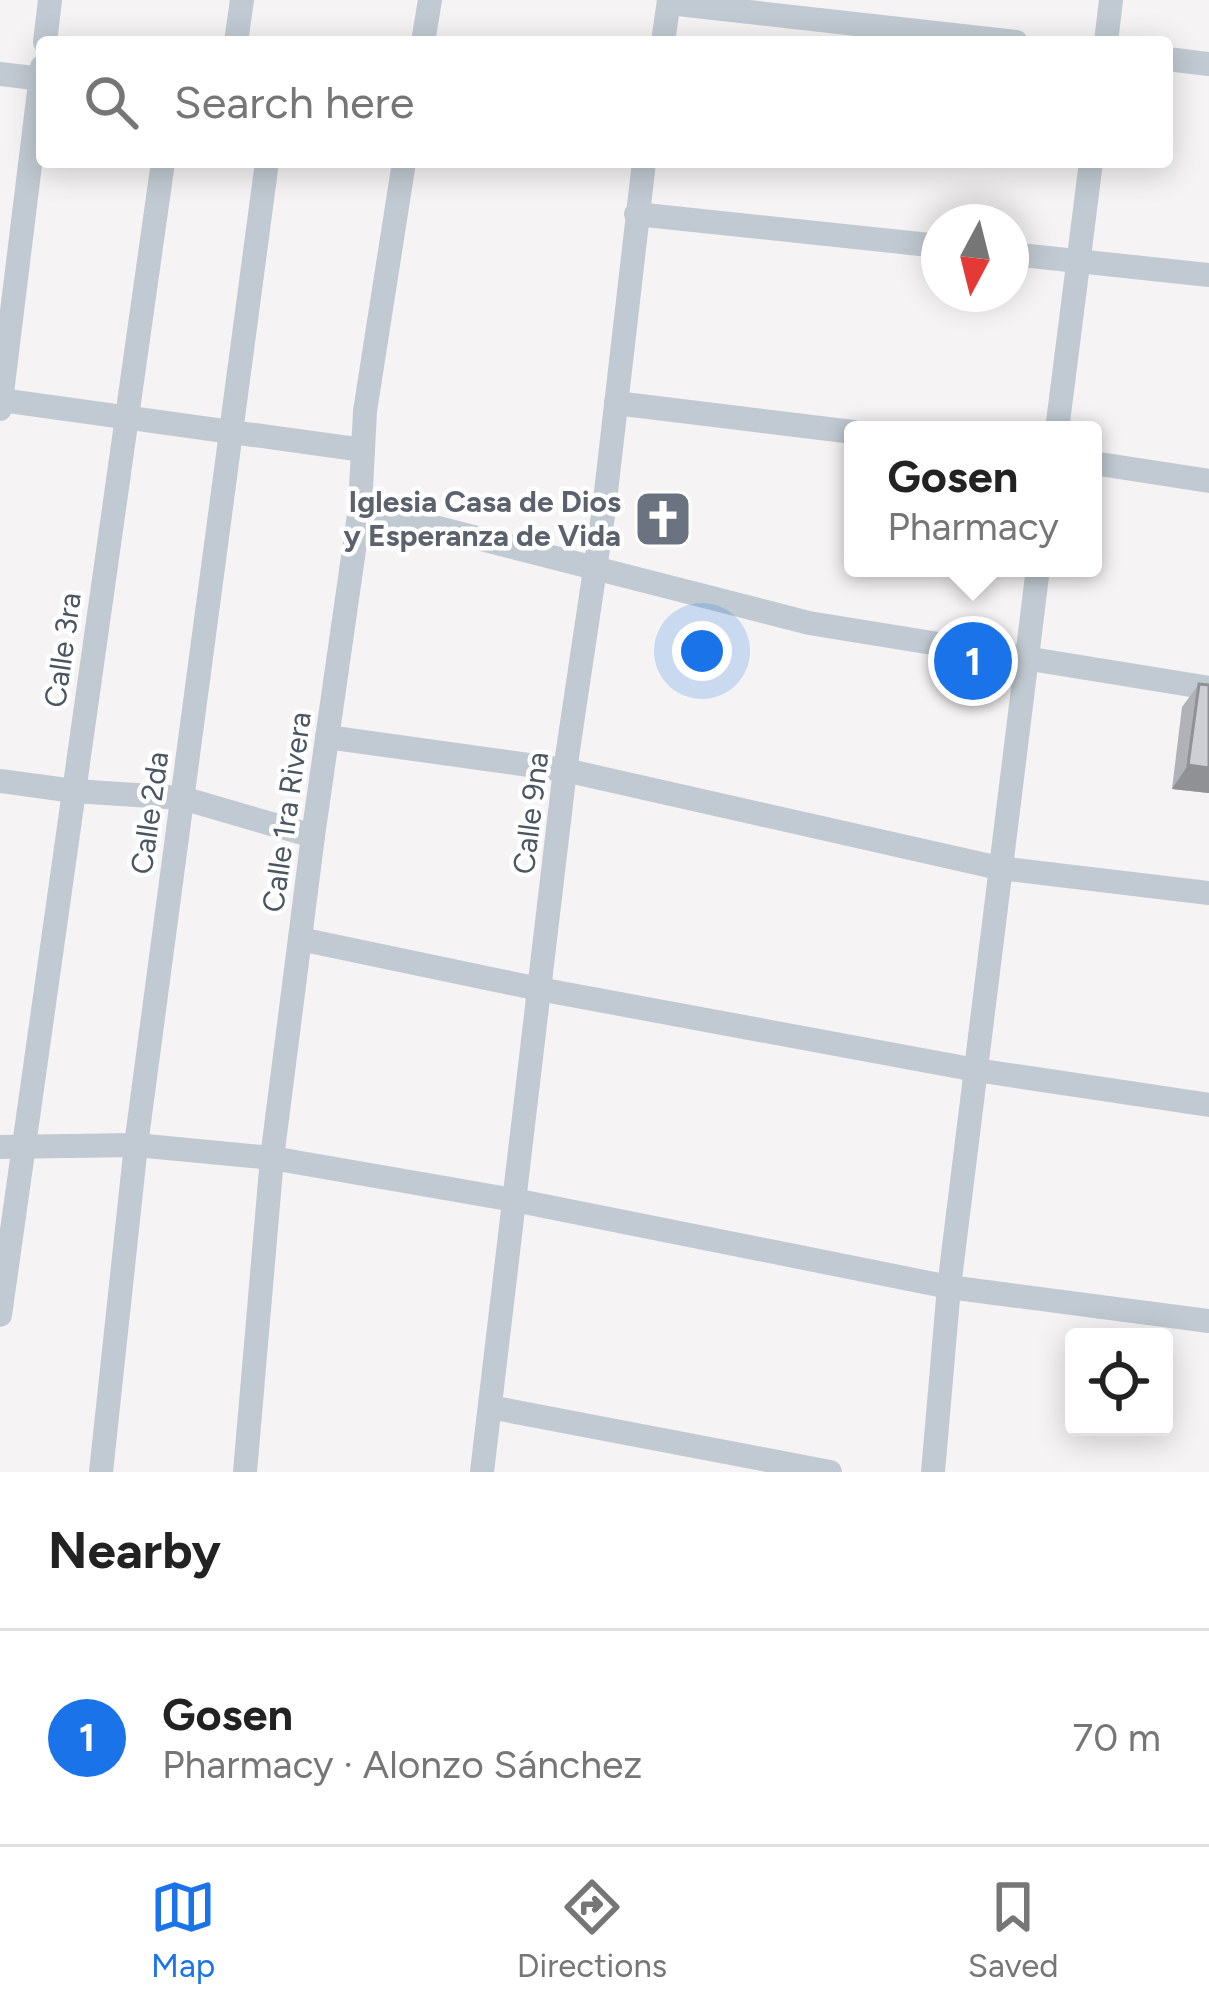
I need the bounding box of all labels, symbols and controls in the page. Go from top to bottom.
search box [36,36,1173,168]
icon: search [78,69,144,135]
text: Search here [174,75,414,129]
north arrow [921,204,1029,312]
popup [844,421,1102,577]
text: Gosen [887,449,1018,503]
place label: Iglesia Casa de Dios y Esperanza de Vida [343,483,621,554]
church icon: Iglesia Casa de Dios y Esperanza de Vida [632,488,694,550]
text: Pharmacy [887,503,1059,550]
street label: Calle 3ra [36,590,89,710]
pin: 1 [934,616,1012,706]
your location [672,621,732,681]
street label: Calle 1ra Rivera [254,709,319,915]
street label: Calle 2da [123,749,176,877]
street label: Calle 9na [505,750,556,876]
map controls [1065,1328,1173,1436]
button: locate [1065,1328,1173,1436]
text: Nearby [48,1520,221,1581]
text: Gosen [162,1687,293,1741]
text: 1 [79,1714,95,1761]
text: 70 m [1072,1714,1161,1761]
text: Pharmacy · Alonzo Sánchez [162,1741,642,1788]
tab: Map [150,1874,216,1985]
tab: Directions [517,1874,667,1985]
tab: Saved [968,1874,1059,1985]

